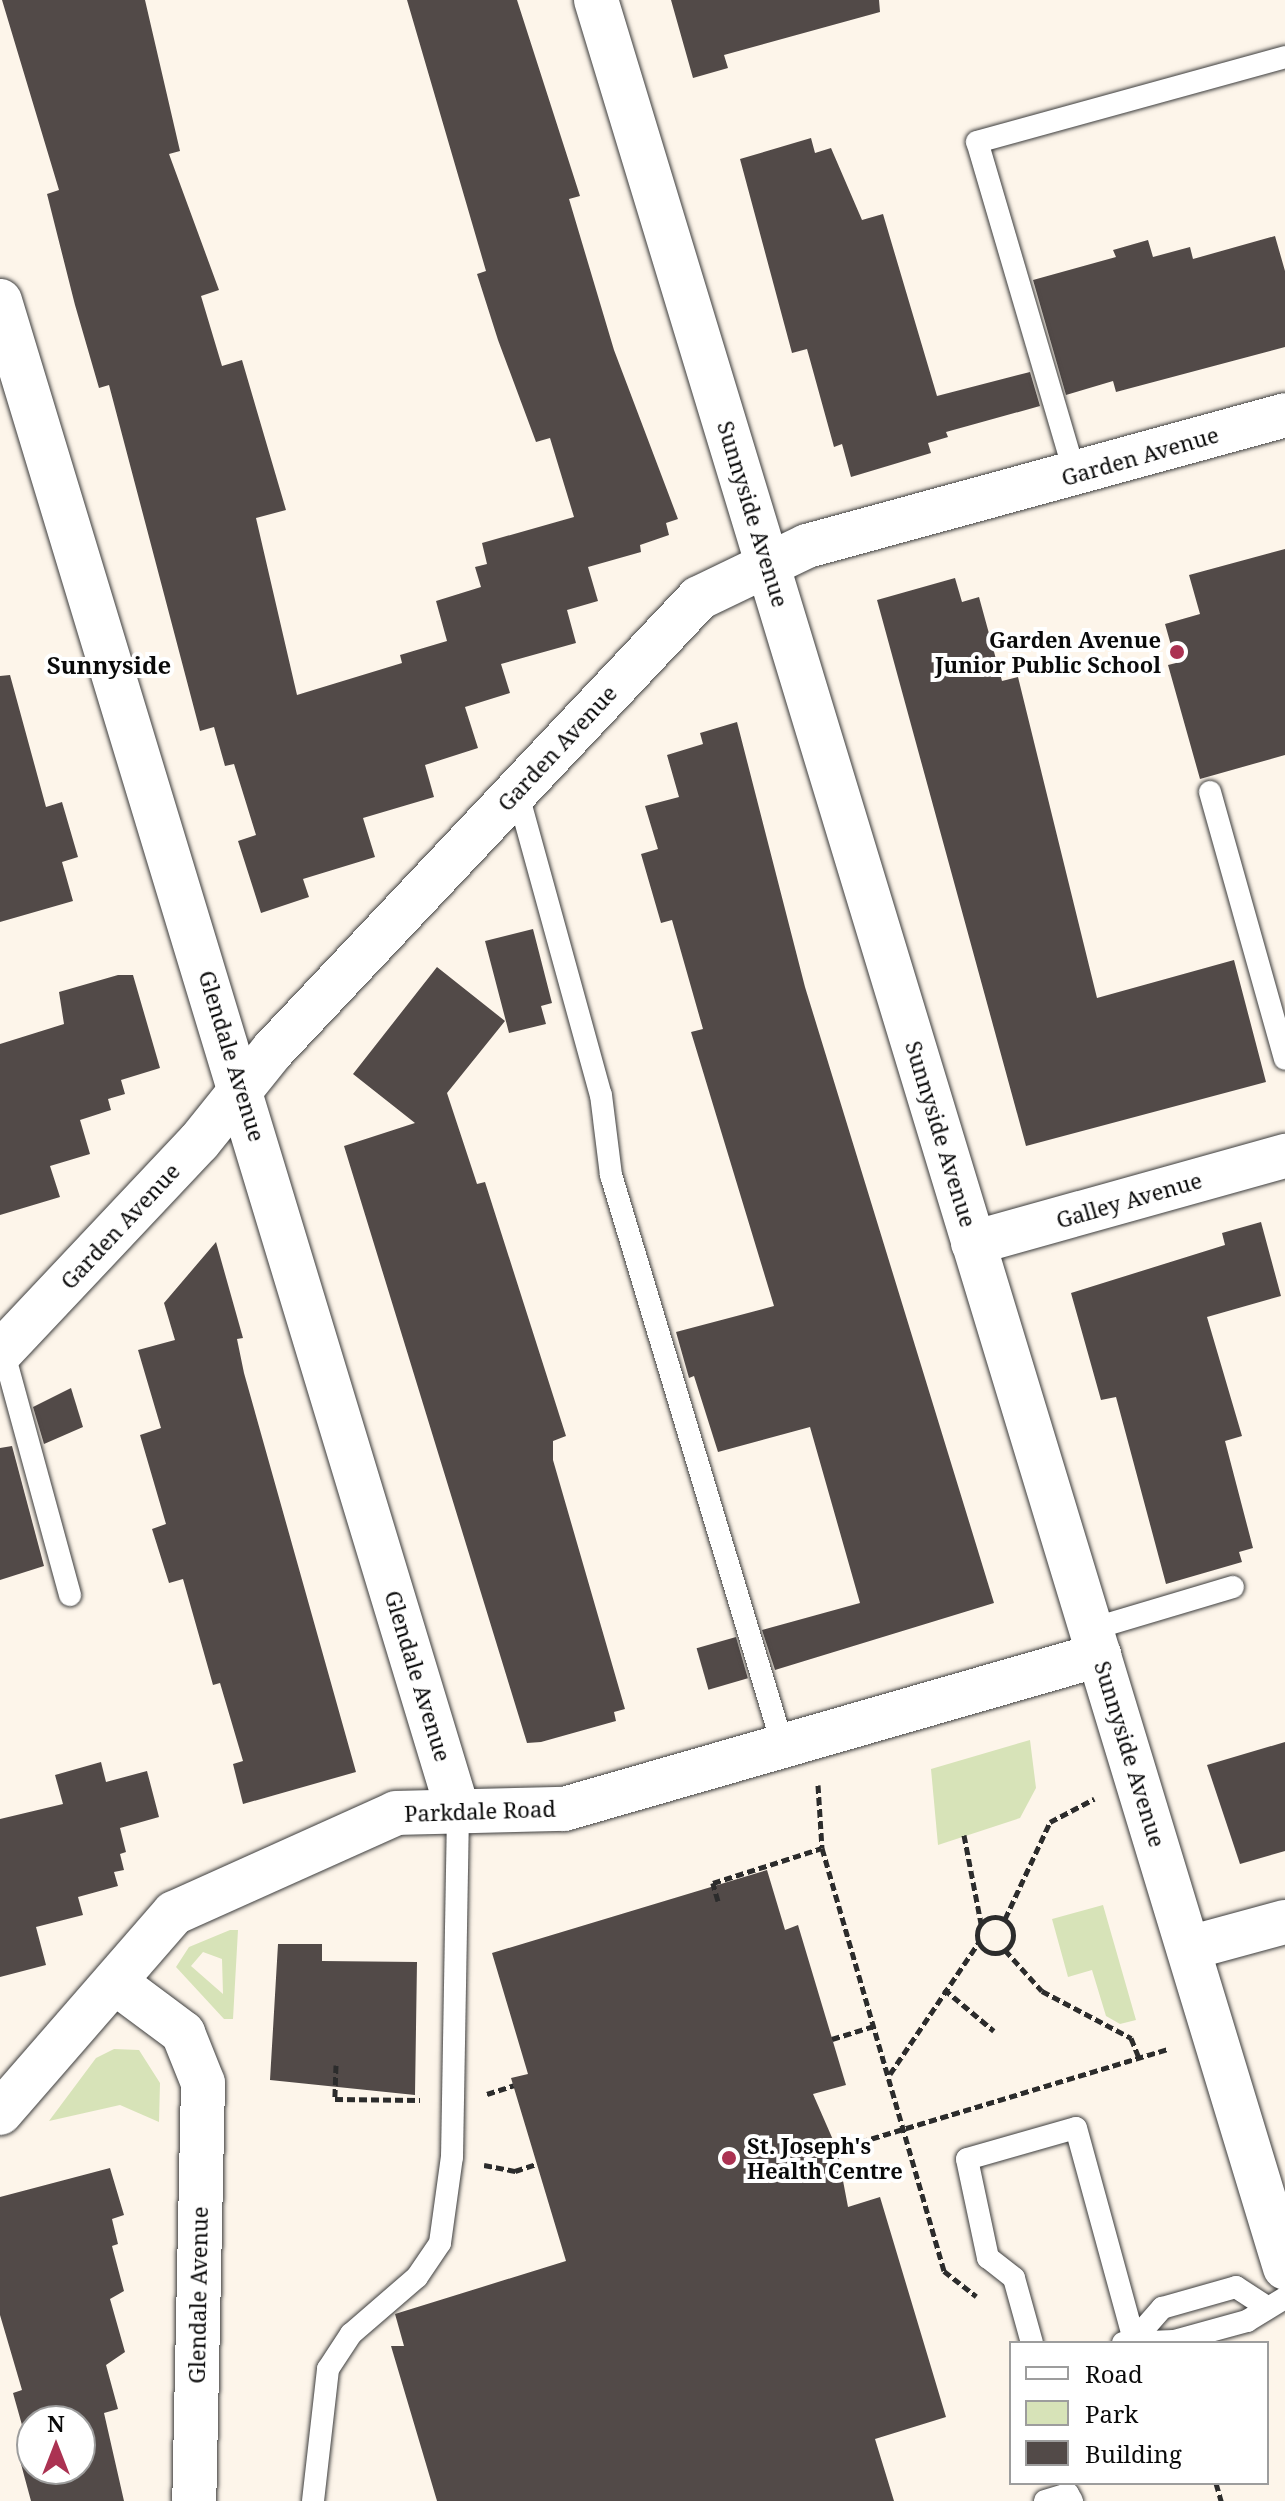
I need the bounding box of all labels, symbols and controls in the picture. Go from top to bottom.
street label: Sunnyside Avenue [712,418,794,610]
street label: Garden Avenue [1058,421,1222,491]
place label: Garden Avenue Junior Public School [935,626,1161,678]
marker: Garden Avenue Junior Public School [1168,643,1186,661]
district label: Sunnyside [47,651,171,679]
street label: Garden Avenue [492,680,622,816]
street label: Glendale Avenue [193,967,271,1145]
street label: Sunnyside Avenue [900,1038,982,1230]
street label: Garden Avenue [55,1158,185,1294]
street label: Galley Avenue [1053,1167,1205,1233]
street label: Glendale Avenue [379,1587,457,1765]
street label: Sunnyside Avenue [1089,1658,1171,1850]
street label: Parkdale Road [404,1795,556,1827]
place label: St. Joseph's Health Centre [747,2132,903,2184]
marker: St. Joseph's Health Centre [718,2147,740,2169]
street label: Glendale Avenue [183,2206,213,2384]
legend [1009,2341,1269,2485]
text: Road [1085,2357,1143,2390]
text: Park [1085,2397,1138,2430]
north arrow [16,2405,96,2485]
text: N [47,2408,65,2438]
text: Building [1085,2437,1182,2470]

